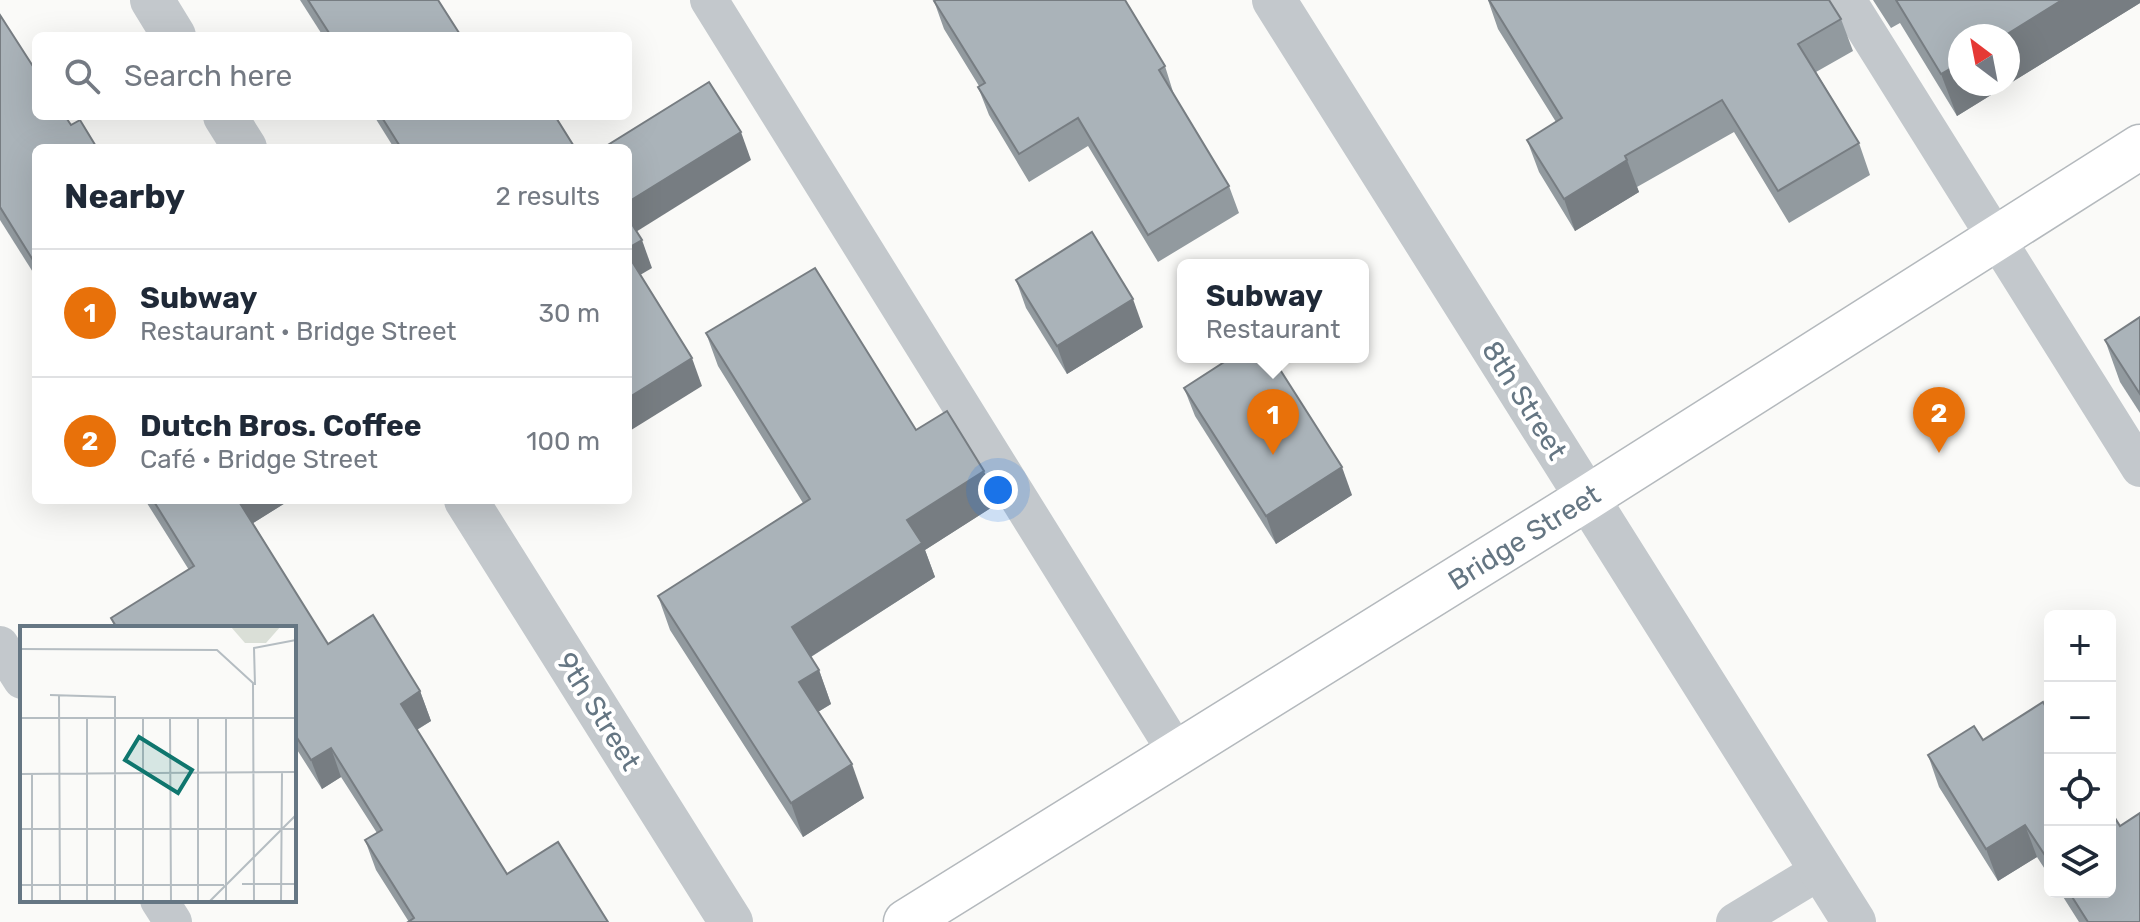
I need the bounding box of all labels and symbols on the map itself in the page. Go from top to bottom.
north arrow [1948,24,2020,96]
street label: 8th Street [1475,335,1574,466]
pin: 2 [1913,387,1965,453]
pin: 1 [1247,389,1299,455]
your location [978,470,1018,510]
street label: Bridge Street [1442,478,1606,597]
inset map [20,626,296,902]
street label: 9th Street [549,646,648,776]

